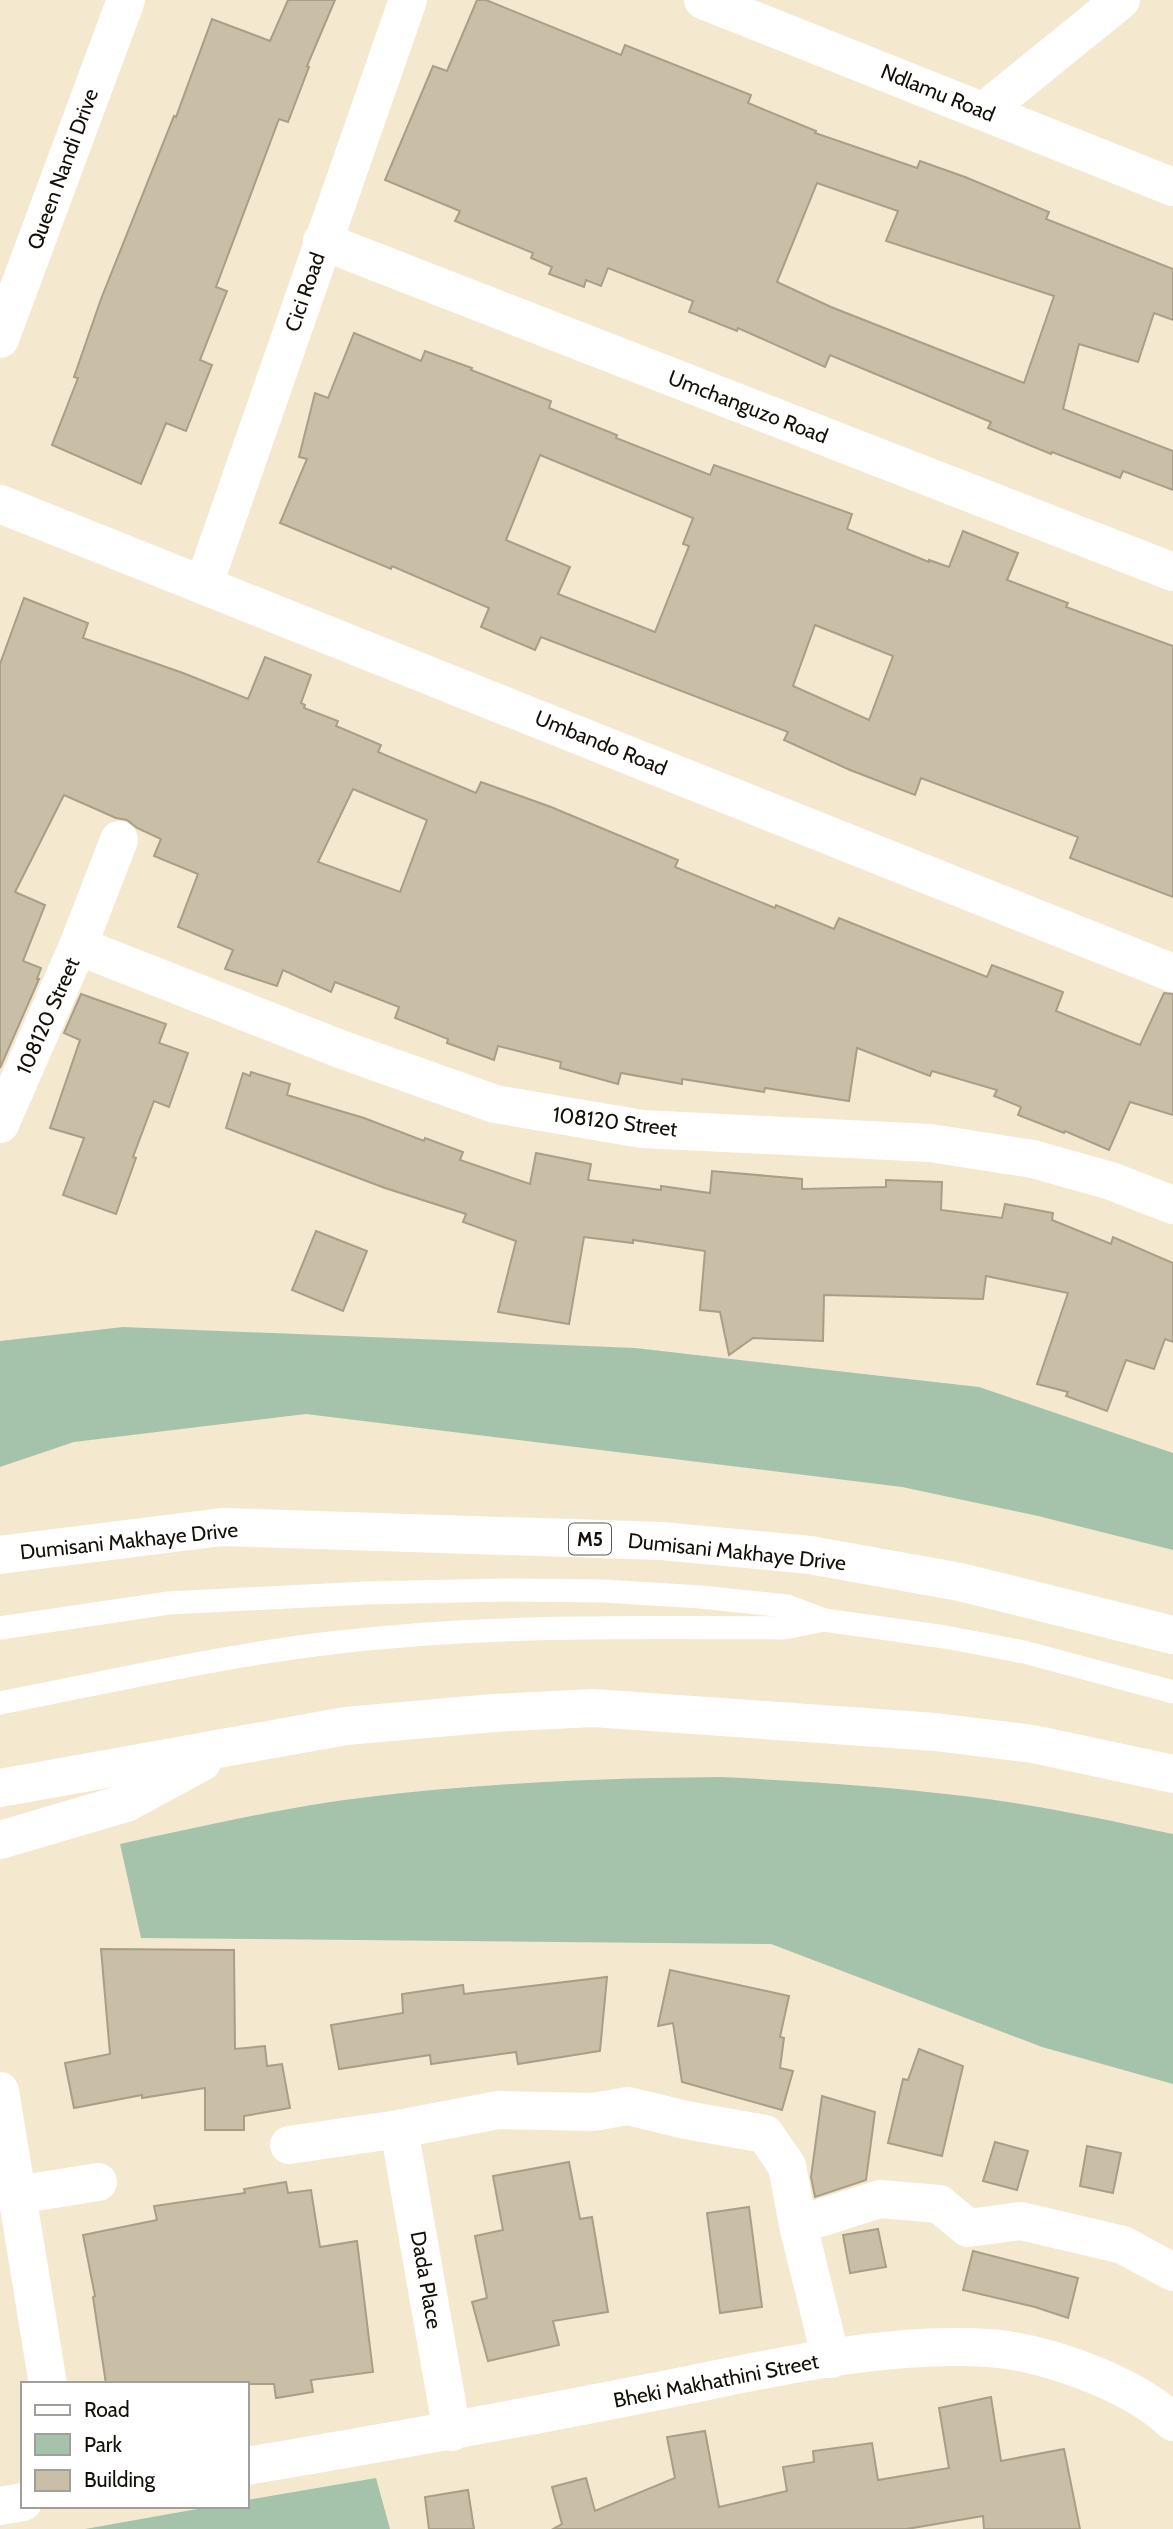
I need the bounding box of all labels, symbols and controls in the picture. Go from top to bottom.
street label: Ndlamu Road [877,58,999,127]
street label: Queen Nandi Drive [22,85,103,253]
street label: Cici Road [279,249,330,335]
street label: Umchanguzo Road [665,365,832,448]
street label: Umbando Road [531,705,671,780]
street label: 108120 Street [11,953,84,1078]
street label: 108120 Street [551,1101,679,1142]
street label: Dumisani Makhaye Drive [19,1517,239,1564]
road number: M5 [569,1524,611,1554]
street label: Dumisani Makhaye Drive [627,1528,848,1575]
street label: Dada Place [406,2229,447,2331]
street label: Bheki Makhathini Street [611,2348,821,2413]
legend [21,2382,248,2508]
text: Road [84,2397,130,2422]
text: Park [84,2432,122,2457]
text: Building [84,2467,156,2492]

